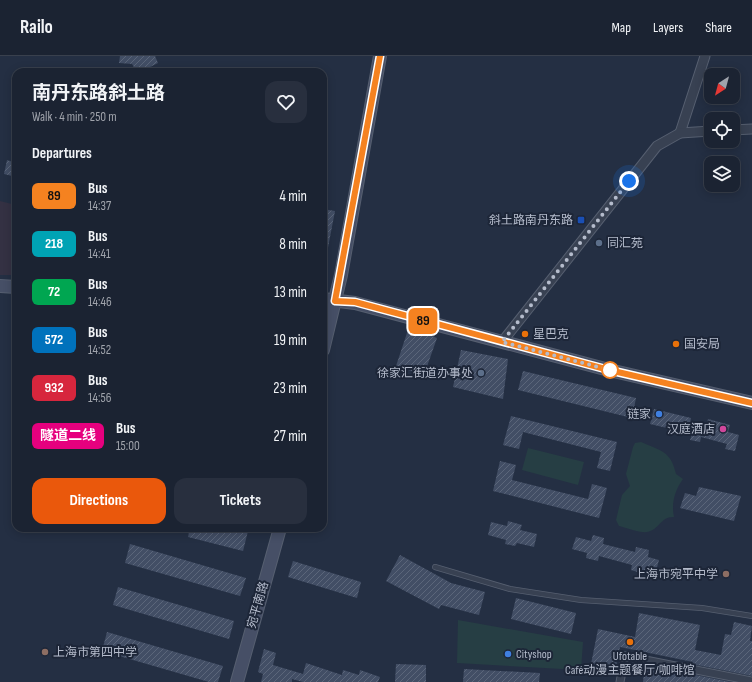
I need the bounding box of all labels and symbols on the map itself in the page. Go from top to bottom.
north arrow [704,68,740,104]
your location [619,171,639,191]
place label: 斜土路南丹东路 [489,213,573,228]
marker: 斜土路南丹东路 [576,215,586,225]
place label: 同汇苑 [607,236,643,251]
marker: 同汇苑 [594,238,604,248]
line badge: 89 [405,308,441,334]
place label: 星巴克 [533,327,569,342]
marker: 星巴克 [520,329,530,339]
place label: 国安局 [684,337,720,352]
marker: 国安局 [671,339,681,349]
unlabelled marker [601,361,619,379]
place label: 徐家汇街道办事处 [377,366,473,381]
marker: 徐家汇街道办事处 [476,368,486,378]
place label: 链家 [627,407,651,422]
marker: 链家 [654,409,664,419]
place label: 汉庭酒店 [667,422,715,437]
marker: 汉庭酒店 [718,424,728,434]
place label: 上海市宛平中学 [634,567,718,582]
marker: 上海市宛平中学 [721,569,731,579]
street label: 宛平南路 [244,580,272,630]
marker: Ufotable Café动漫主题餐厅/咖啡馆 [625,637,635,647]
place label: 上海市第四中学 [53,645,137,660]
marker: 上海市第四中学 [40,647,50,657]
place label: Cityshop [516,647,552,662]
marker: Cityshop [503,649,513,659]
place label: Ufotable Café动漫主题餐厅/咖啡馆 [565,649,695,678]

